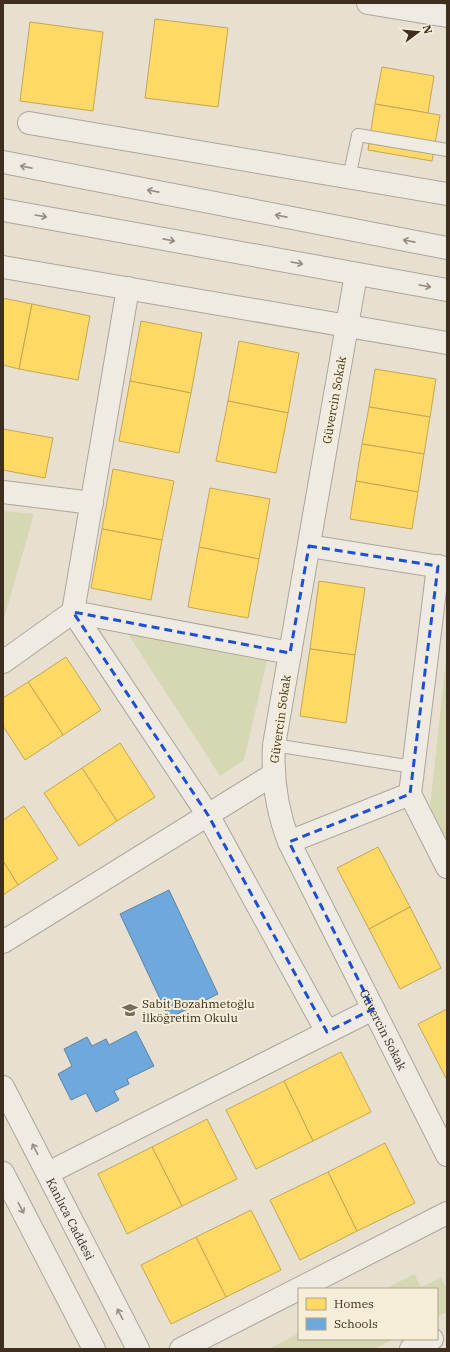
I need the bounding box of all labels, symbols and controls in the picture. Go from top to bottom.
north arrow [398,12,438,52]
text: N [420,23,436,36]
one-way arrow [20,162,33,170]
one-way arrow [147,187,160,195]
one-way arrow [35,212,48,220]
one-way arrow [275,212,288,220]
one-way arrow [162,236,175,244]
one-way arrow [403,236,416,244]
one-way arrow [290,259,303,267]
one-way arrow [418,282,431,290]
street label: Güvercin Sokak [319,355,349,445]
street label: Güvercin Sokak [266,674,294,764]
street label: Güvercin Sokak [357,986,410,1073]
place label: Sabit Bozahmetoğlu İlköğretim Okulu [142,996,255,1025]
school or university icon: Sabit Bozahmetoğlu İlköğretim Okulu [121,1001,139,1019]
one-way arrow [31,1143,38,1155]
street label: Kanlıca Caddesi [43,1175,98,1262]
one-way arrow [18,1202,25,1214]
legend [298,1288,438,1340]
text: Homes [334,1296,374,1311]
one-way arrow [116,1309,124,1321]
text: Schools [334,1316,378,1331]

